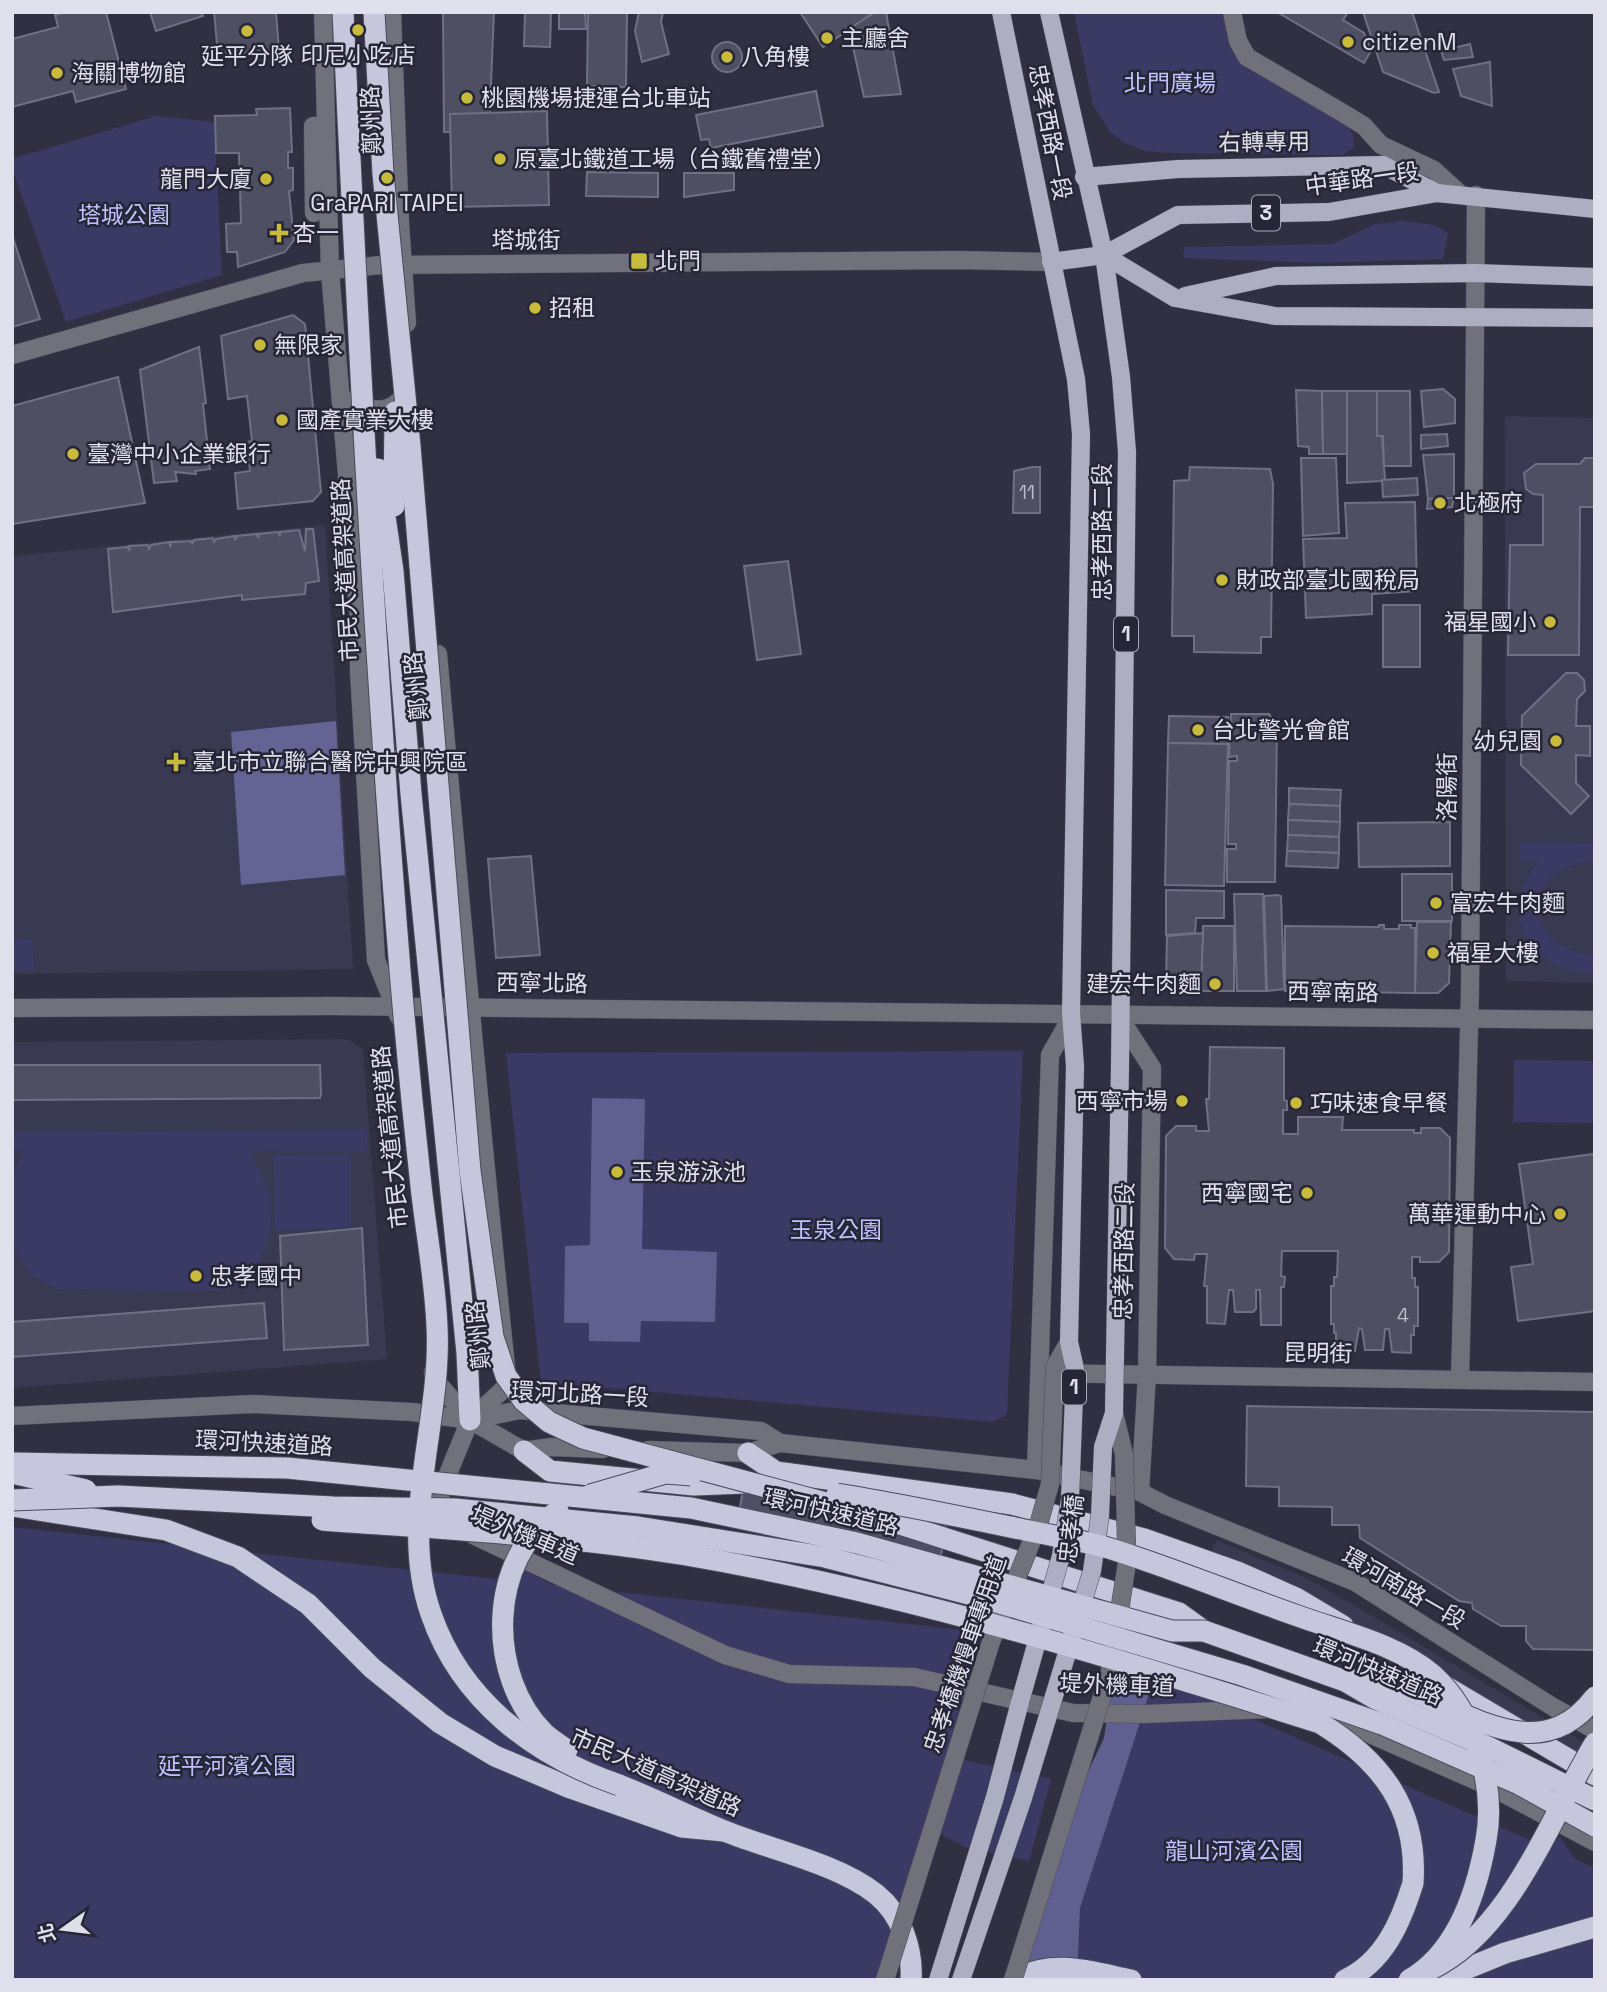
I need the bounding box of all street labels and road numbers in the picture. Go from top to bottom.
street label: 忠孝西路一段 [1022,61,1078,203]
street label: 鄭州路 [355,85,387,155]
street label: 右轉專用 [1218,126,1310,158]
street label: 中華路一段 [1303,156,1421,202]
road number: 3 [1252,196,1280,230]
street label: 塔城街 [492,225,561,255]
street label: 忠孝西路二段 [1087,463,1117,601]
street label: 市民大道高架道路 [325,477,365,663]
road number: 1 [1114,616,1138,652]
street label: 鄭州路 [397,650,435,722]
street label: 洛陽街 [1432,753,1462,822]
street label: 西寧北路 [496,967,588,999]
street label: 西寧南路 [1287,976,1379,1008]
street label: 市民大道高架道路 [365,1044,415,1230]
street label: 忠孝西路二段 [1108,1182,1140,1320]
street label: 鄭州路 [459,1299,497,1371]
street label: 昆明街 [1283,1337,1353,1369]
road number: 1 [1062,1370,1086,1404]
street label: 環河北路一段 [510,1375,650,1413]
street label: 環河快速道路 [194,1424,334,1462]
street label: 環河快速道路 [760,1482,902,1542]
street label: 忠孝橋 [1052,1493,1090,1565]
street label: 堤外機車道 [466,1499,584,1571]
street label: 環河南路一段 [1337,1541,1471,1635]
street label: 忠孝橋機慢車專用道 [917,1551,1013,1757]
street label: 環河快速道路 [1309,1630,1447,1712]
street label: 堤外機車道 [1059,1668,1175,1702]
street label: 市民大道高架道路 [566,1721,746,1823]

